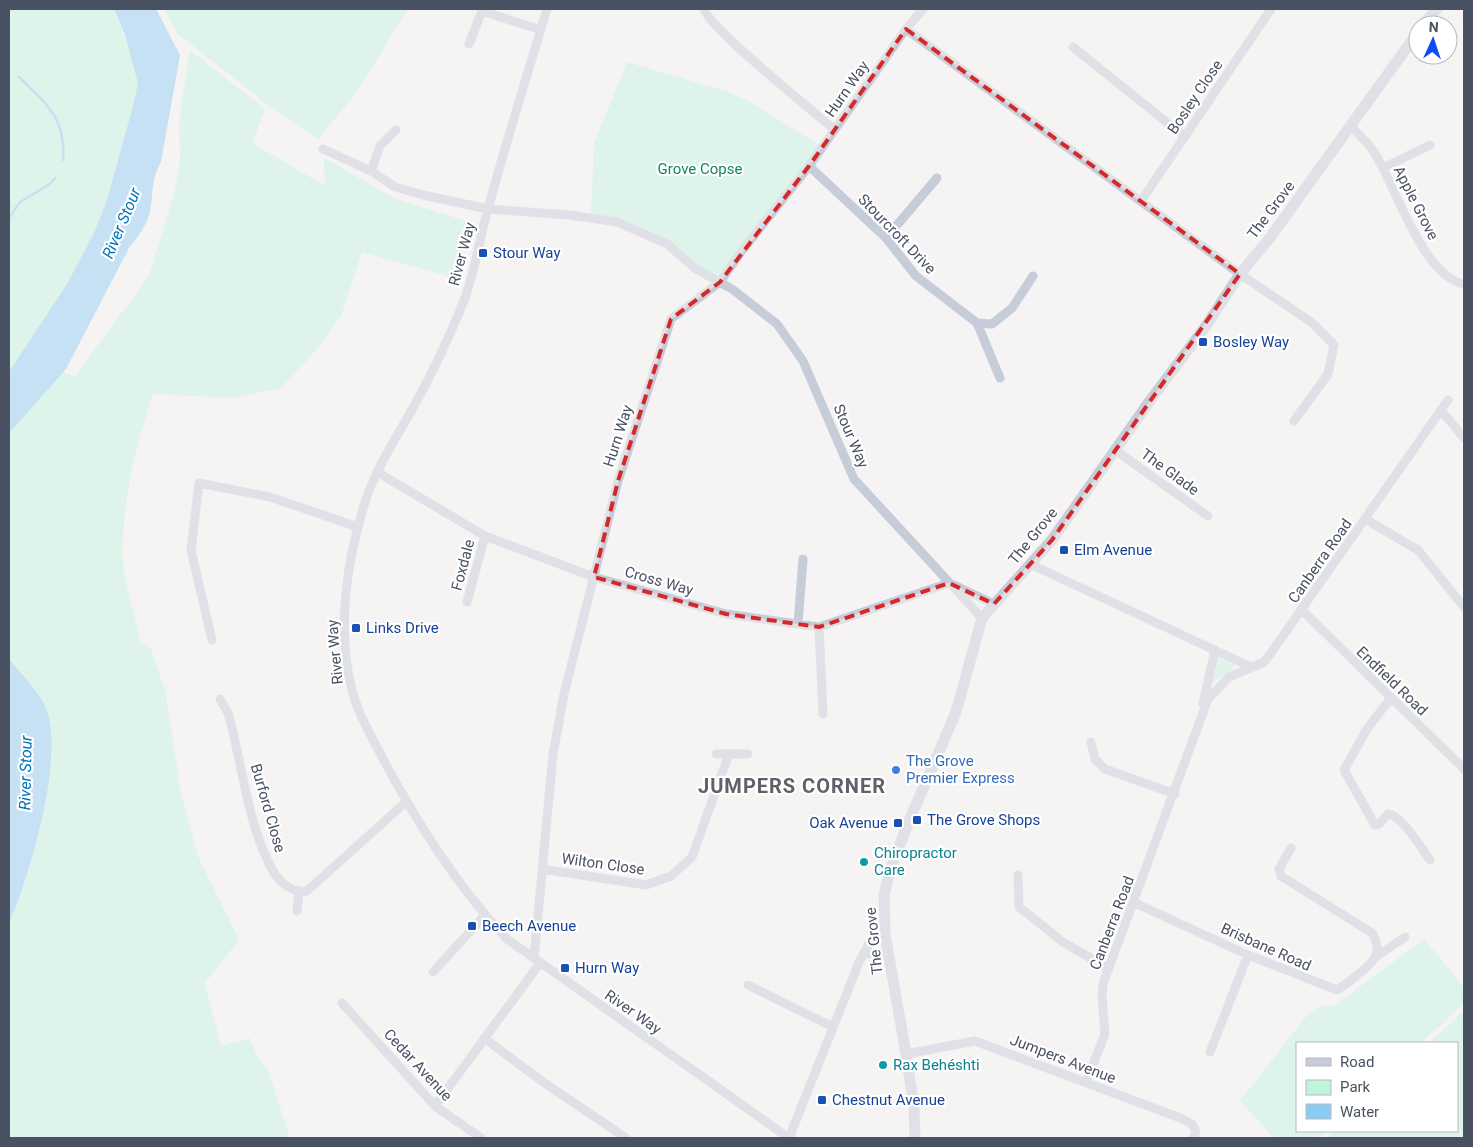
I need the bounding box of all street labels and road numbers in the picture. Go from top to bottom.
street label: Bosley Close [1164,56,1226,138]
street label: Hurn Way [821,58,873,120]
street label: Apple Grove [1390,163,1442,243]
street label: The Grove [1243,178,1299,242]
street label: Stourcroft Drive [854,190,940,278]
street label: River Way [445,220,479,288]
street label: Stour Way [830,401,872,471]
street label: Hurn Way [600,403,636,469]
street label: The Glade [1137,445,1203,499]
street label: The Grove [1005,504,1061,568]
street label: Canberra Road [1284,515,1356,607]
street label: Foxdale [448,537,478,592]
street label: Cross Way [623,563,695,599]
street label: River Way [323,619,347,685]
street label: Endfield Road [1353,643,1431,719]
street label: Burford Close [247,762,289,854]
street label: Wilton Close [560,849,646,879]
street label: Canberra Road [1086,874,1138,972]
street label: The Grove [862,906,886,976]
street label: Brisbane Road [1218,919,1314,975]
street label: River Way [601,986,665,1038]
street label: Cedar Avenue [380,1025,456,1105]
street label: Jumpers Avenue [1008,1031,1118,1087]

